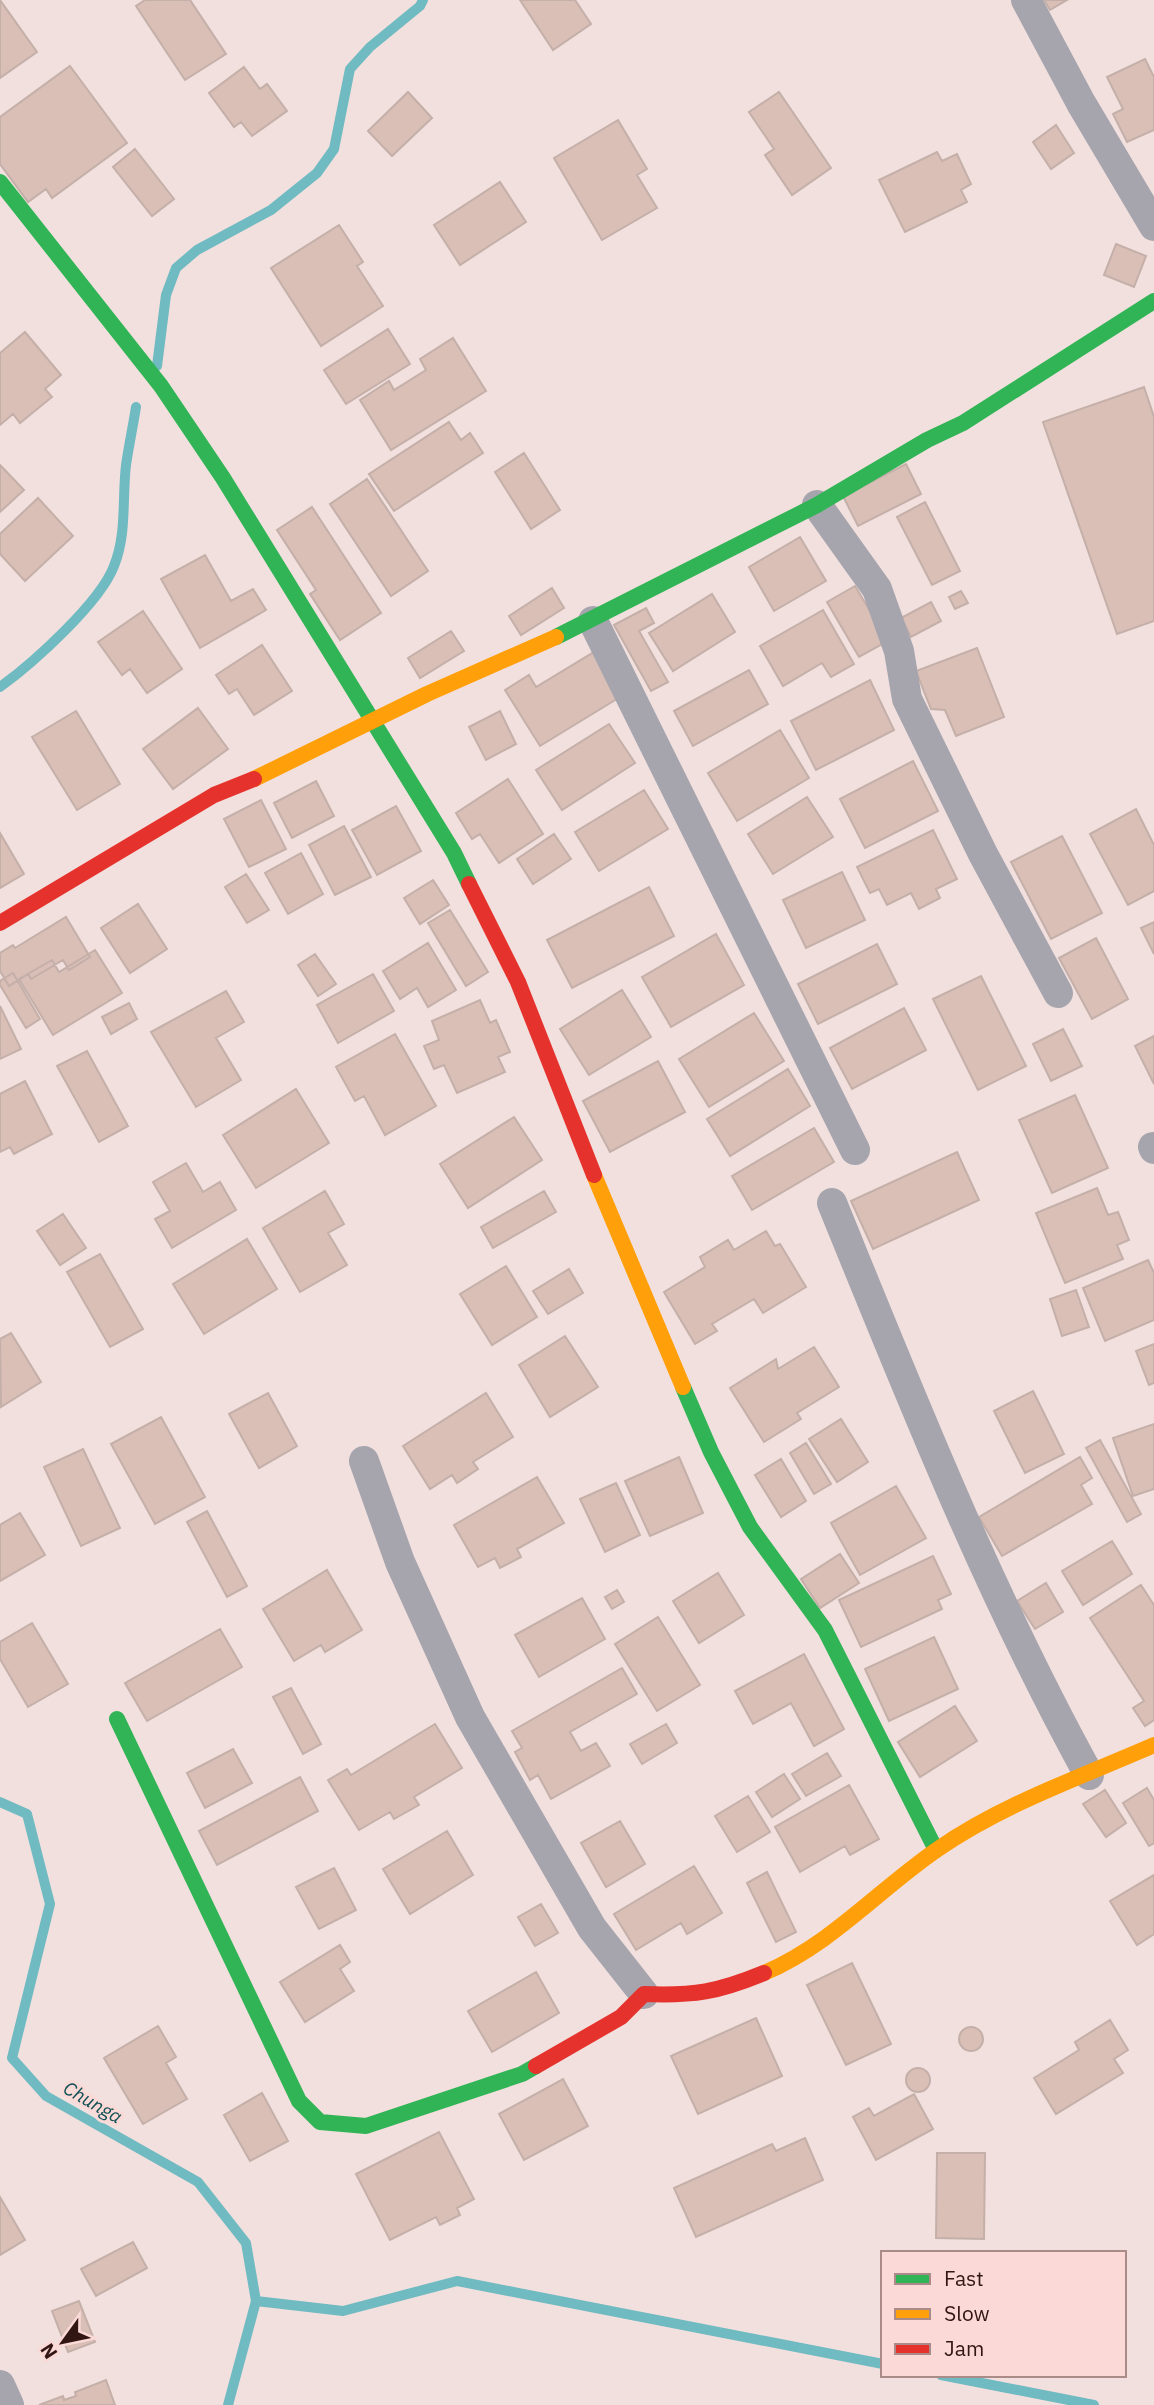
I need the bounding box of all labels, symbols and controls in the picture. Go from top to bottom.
water label: Chunga [59,2076,127,2128]
legend [881,2251,1126,2377]
text: Fast [944,2264,984,2292]
text: Slow [944,2299,990,2327]
north arrow [28,2307,98,2377]
text: Jam [944,2334,984,2362]
text: N [35,2339,63,2364]

